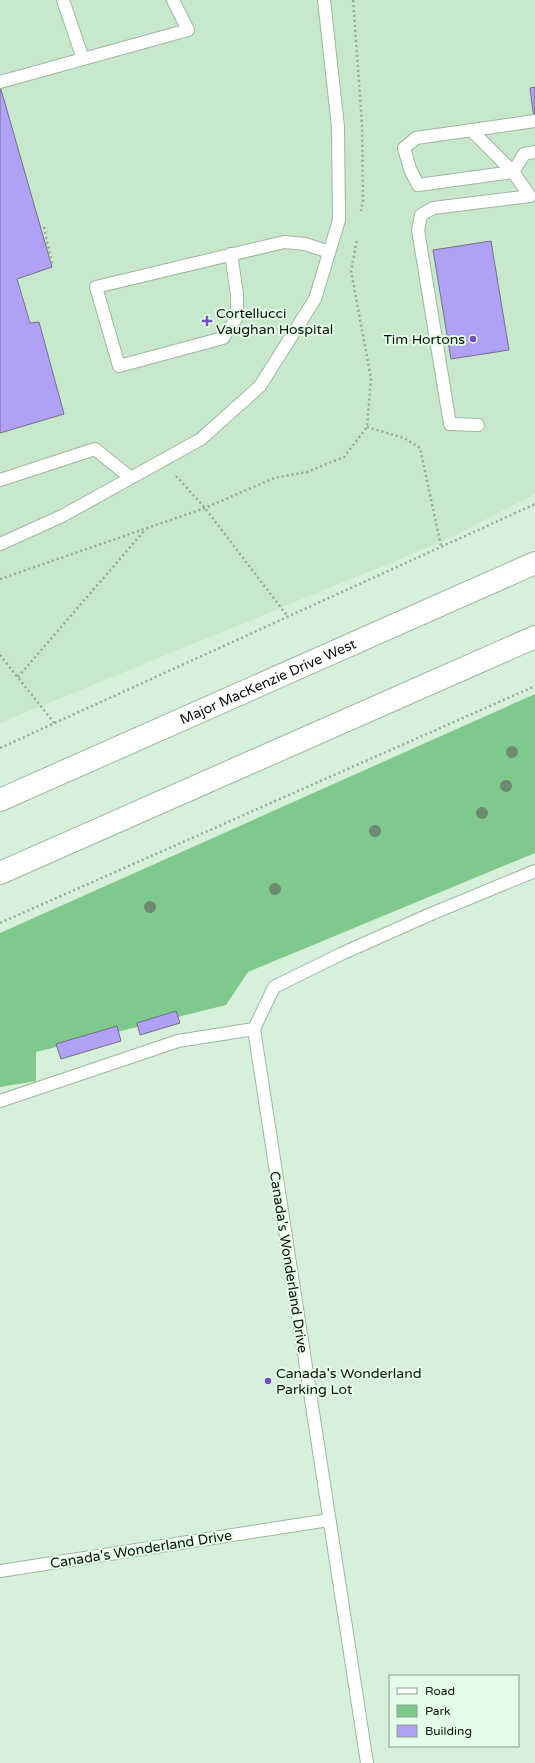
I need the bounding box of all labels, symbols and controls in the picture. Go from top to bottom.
place label: Cortellucci Vaughan Hospital [216,305,333,338]
marker: Cortellucci Vaughan Hospital [201,315,213,327]
place label: Tim Hortons [383,331,465,348]
marker: Tim Hortons [468,334,478,344]
street label: Major MacKenzie Drive West [177,635,359,728]
street label: Canada's Wonderland Drive [266,1170,311,1354]
place label: Canada's Wonderland Parking Lot [276,1365,422,1398]
marker: Canada's Wonderland Parking Lot [263,1376,273,1386]
street label: Canada's Wonderland Drive [49,1527,233,1572]
legend [389,1675,519,1747]
text: Road [425,1684,455,1698]
text: Park [425,1704,451,1718]
text: Building [425,1724,472,1738]

